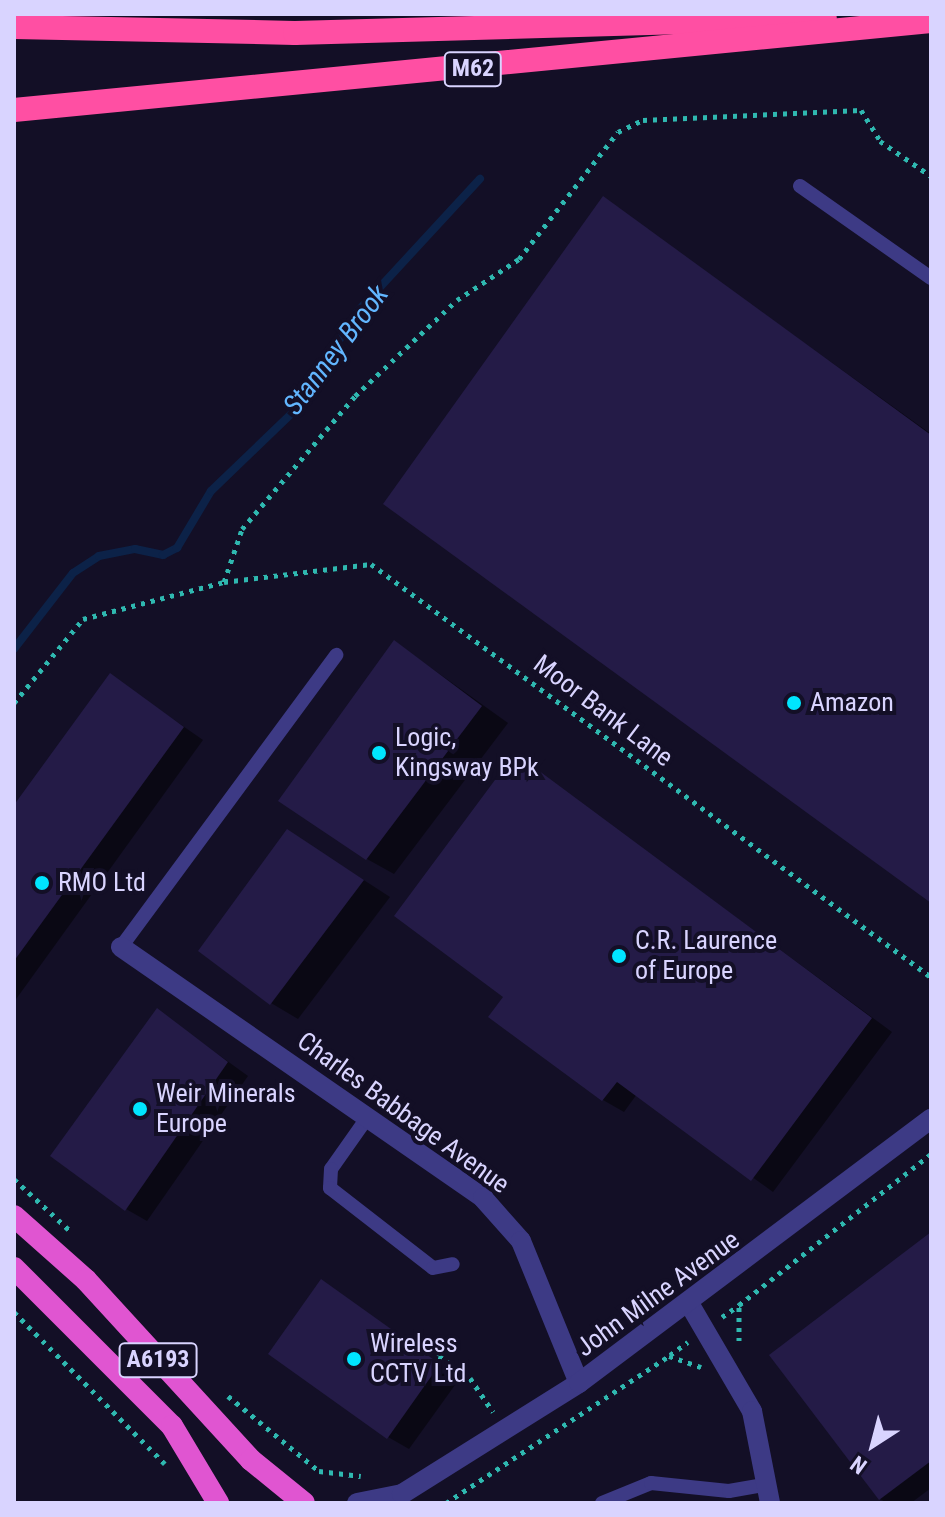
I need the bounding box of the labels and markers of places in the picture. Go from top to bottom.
place label: Amazon [810,687,894,719]
marker: Amazon [785,694,803,712]
place label: Logic, Kingsway BPk [395,722,539,784]
marker: Logic, Kingsway BPk [370,744,388,762]
place label: RMO Ltd [58,867,146,899]
marker: RMO Ltd [33,874,51,892]
place label: C.R. Laurence of Europe [635,925,777,986]
marker: C.R. Laurence of Europe [610,947,628,965]
place label: Weir Minerals Europe [156,1078,296,1140]
marker: Weir Minerals Europe [131,1100,149,1118]
place label: Wireless CCTV Ltd [370,1328,466,1390]
marker: Wireless CCTV Ltd [345,1350,363,1368]

